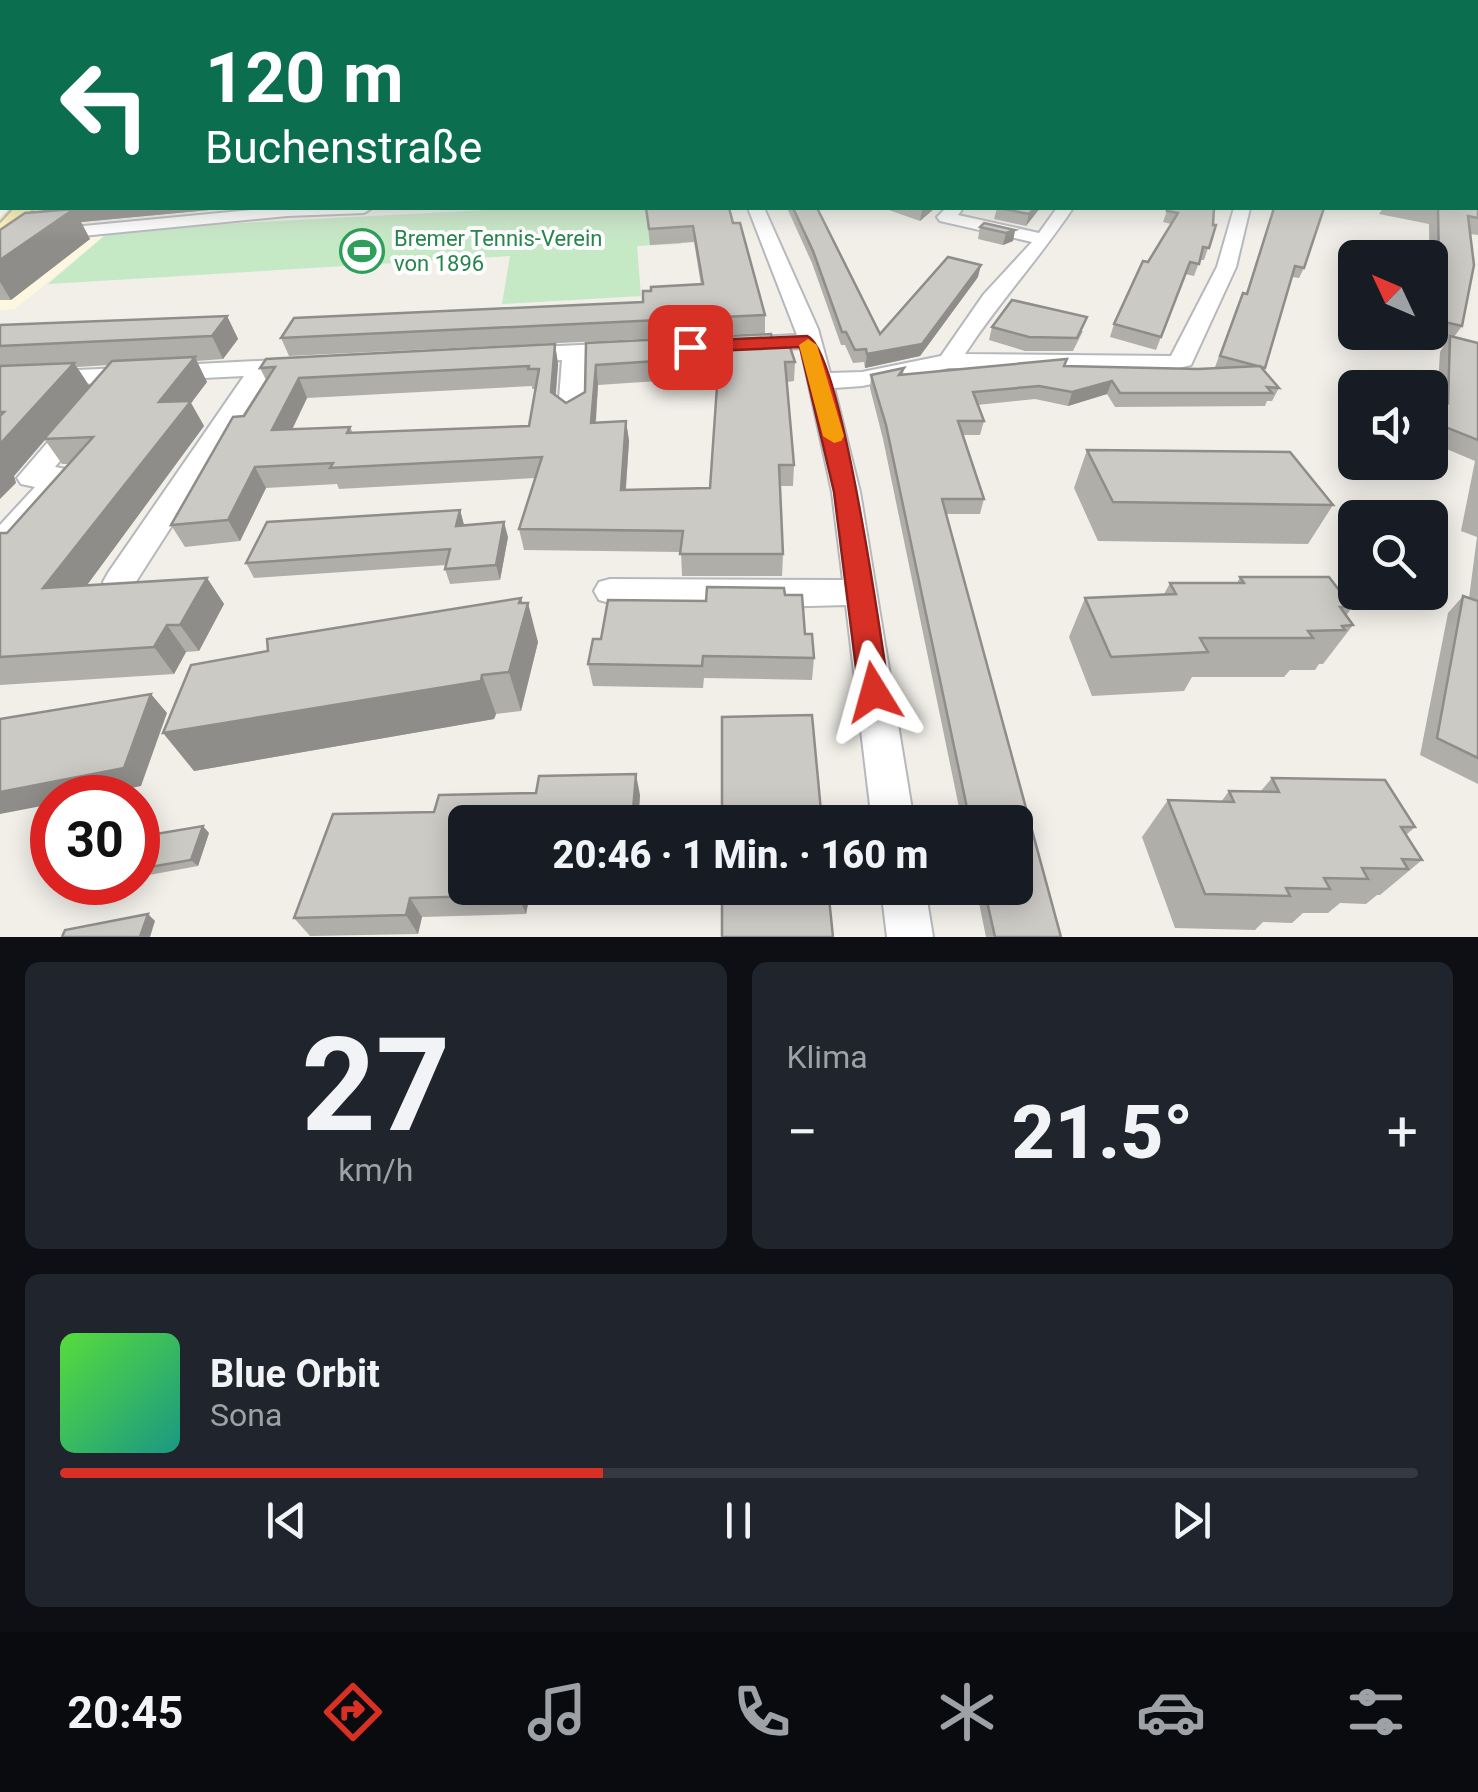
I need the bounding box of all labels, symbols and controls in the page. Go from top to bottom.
text: 120 m [205,37,404,119]
icon: left [40,40,170,170]
text: Buchenstraße [205,121,482,174]
place label: Bremer Tennis-Verein von 1896 [394,226,603,276]
sports icon: Bremer Tennis-Verein von 1896 [339,228,385,274]
north arrow [1338,240,1448,350]
map controls [1338,240,1448,610]
pin [648,305,733,390]
icon: arrive [663,320,718,375]
button: sound [1338,370,1448,480]
button: search [1338,500,1448,610]
position arrow [822,640,926,744]
speed limit sign: 30 [30,775,160,905]
text: 20:46 · 1 Min. · 160 m [553,833,928,877]
text: 27 [301,1009,450,1162]
text: Klima [787,1038,868,1076]
text: 21.5° [1012,1088,1193,1176]
text: − [787,1100,818,1164]
text: + [1387,1100,1418,1164]
text: km/h [338,1151,413,1189]
text: Blue Orbit [210,1352,380,1396]
text: Sona [210,1396,282,1434]
icon: previous [259,1493,314,1548]
icon: pause [711,1493,766,1548]
icon: next [1164,1493,1219,1548]
icon: directions [318,1677,388,1747]
icon: music [522,1677,592,1747]
icon: phone [727,1677,797,1747]
icon: climate [932,1677,1002,1747]
icon: car [1136,1677,1206,1747]
icon: filters [1341,1677,1411,1747]
text: 20:45 [67,1686,183,1739]

